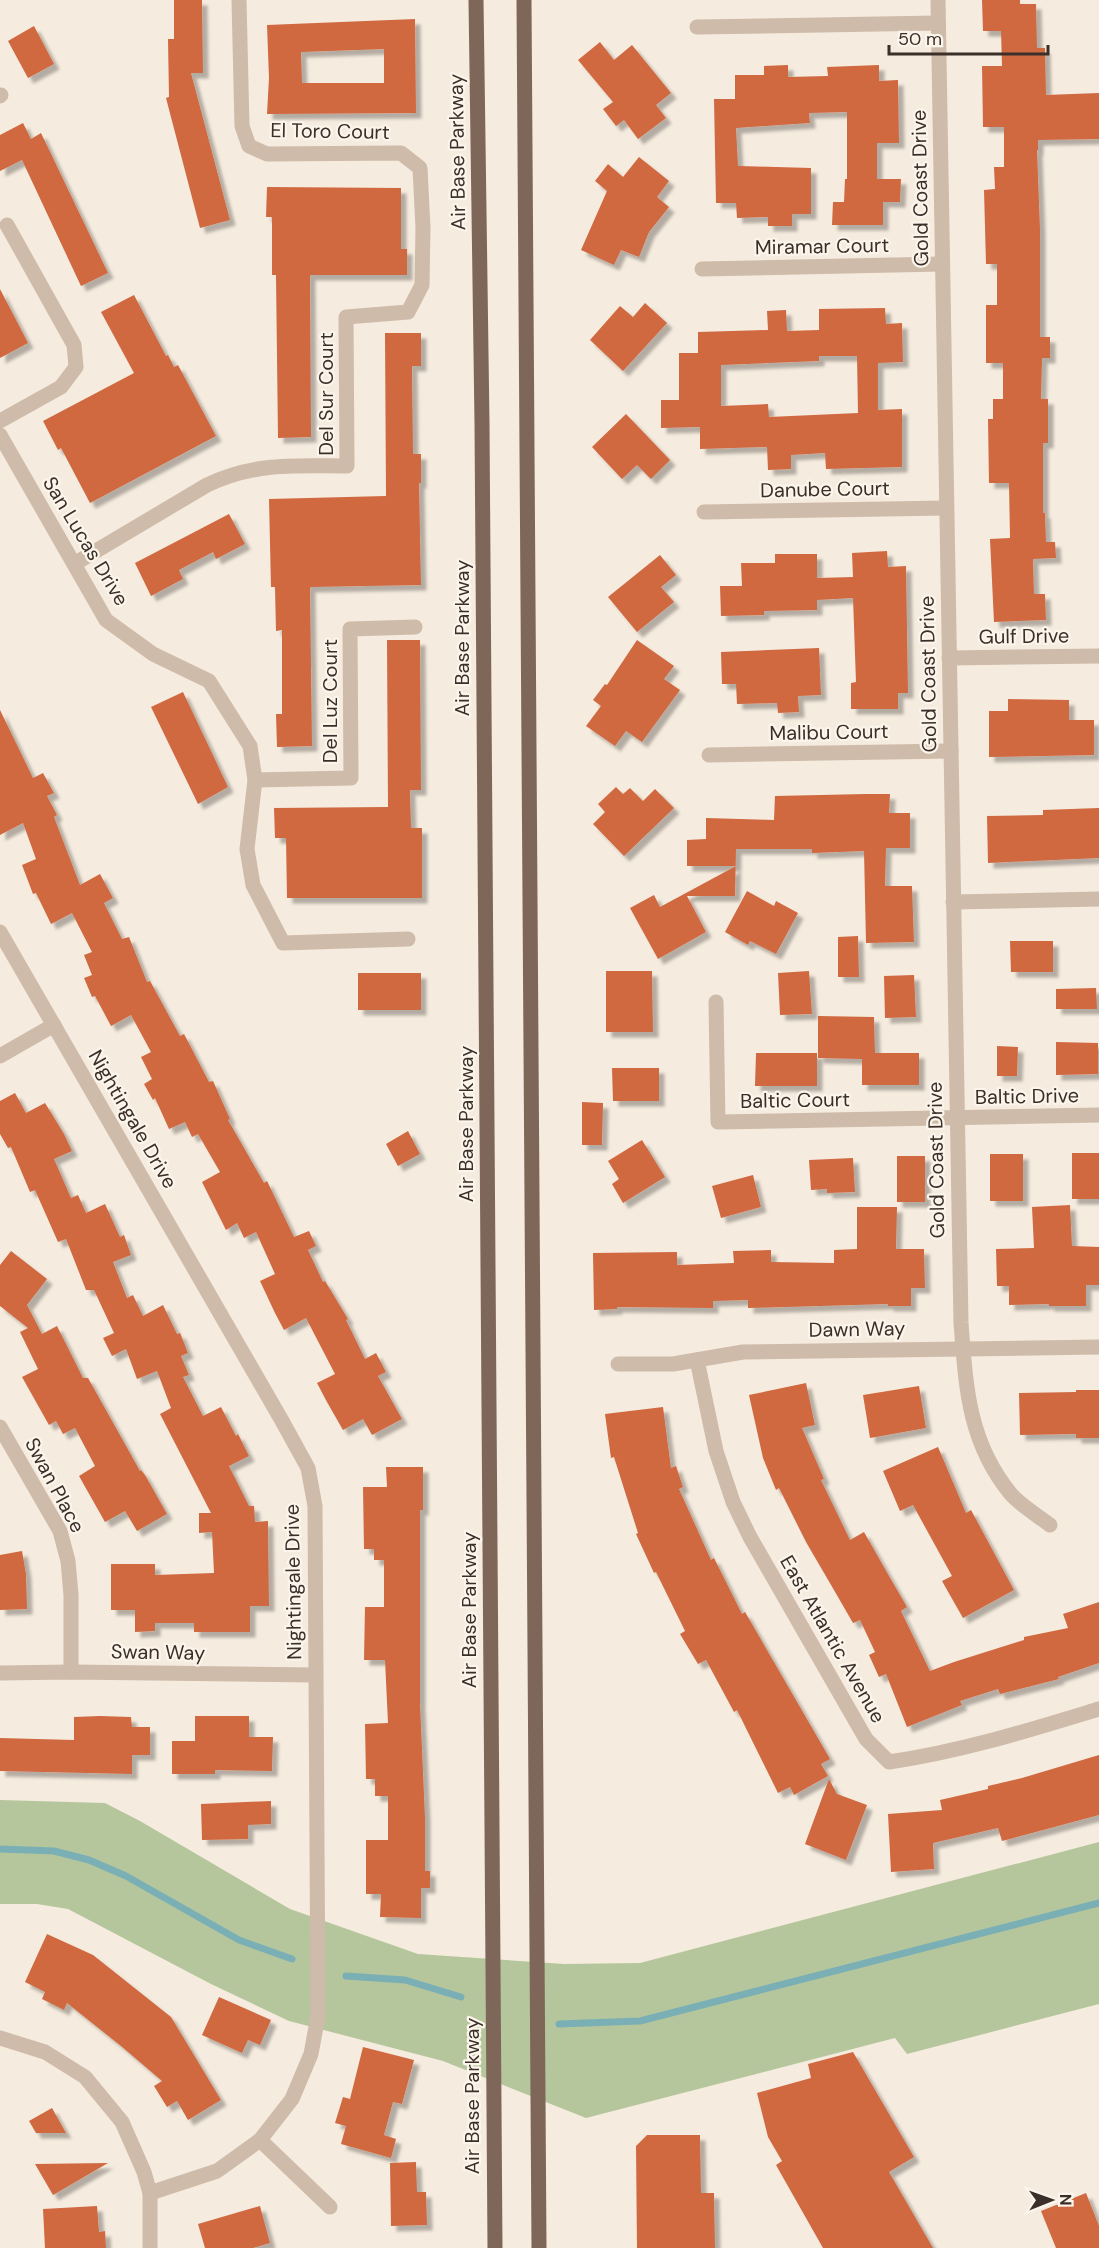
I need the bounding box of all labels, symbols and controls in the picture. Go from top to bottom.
scale bar [889,18,1048,56]
text: 50 m [898,27,942,51]
street label: Air Base Parkway [443,74,471,230]
street label: Gold Coast Drive [906,110,934,266]
street label: El Toro Court [270,117,390,145]
street label: Miramar Court [755,232,889,260]
street label: Del Sur Court [313,332,339,456]
street label: San Lucas Drive [37,472,135,610]
street label: Danube Court [760,475,890,503]
street label: Air Base Parkway [449,560,475,716]
street label: Gold Coast Drive [914,596,942,752]
street label: Gulf Drive [978,622,1070,650]
street label: Del Luz Court [317,639,343,763]
street label: Malibu Court [769,718,889,746]
street label: Nightingale Drive [83,1045,183,1193]
street label: Air Base Parkway [453,1046,479,1202]
street label: Gold Coast Drive [922,1082,950,1238]
street label: Baltic Drive [975,1082,1079,1110]
street label: Baltic Court [740,1086,850,1114]
street label: Dawn Way [808,1315,906,1343]
street label: Swan Place [19,1433,91,1537]
street label: Nightingale Drive [279,1504,307,1660]
street label: Air Base Parkway [456,1532,482,1688]
street label: East Atlantic Avenue [774,1550,892,1728]
street label: Swan Way [111,1638,205,1666]
street label: Air Base Parkway [459,2018,485,2174]
north arrow [1021,2170,1081,2230]
text: N [1055,2194,1076,2206]

